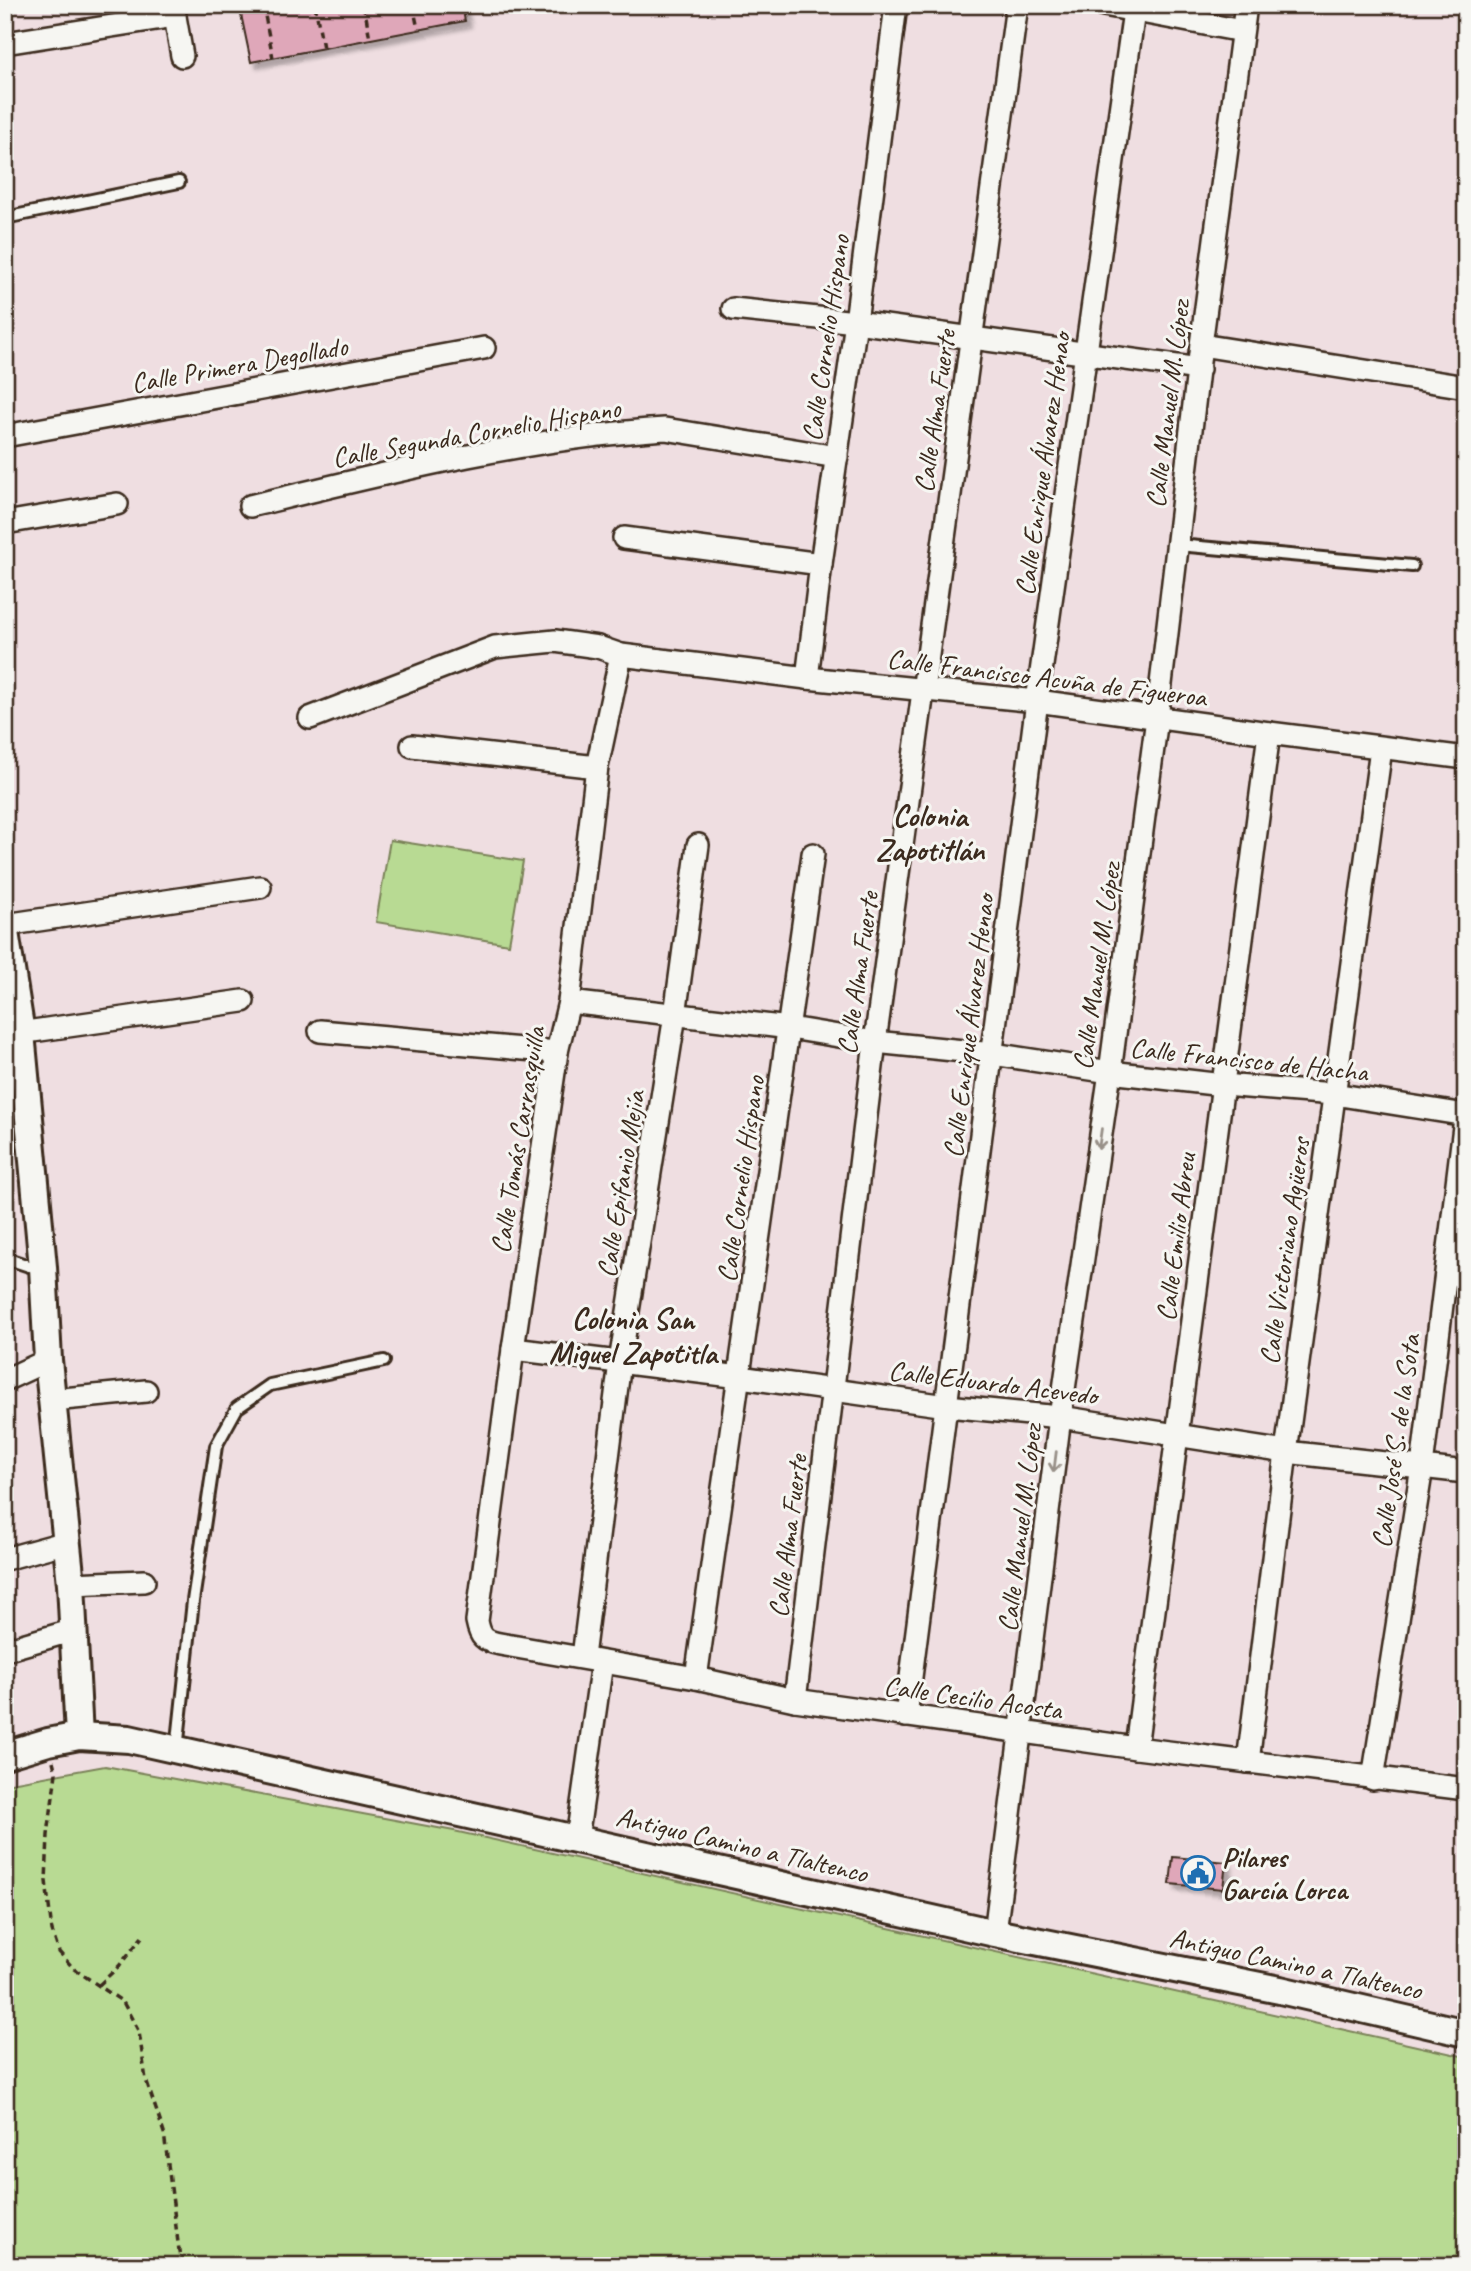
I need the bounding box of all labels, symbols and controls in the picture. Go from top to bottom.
street label: Calle Cornelio Hispano [794,231,858,443]
street label: Calle Manuel M. López [1137,296,1198,510]
street label: Calle Alma Fuerte [906,326,963,495]
street label: Calle Enrique Álvarez Henao [1007,327,1079,598]
street label: Calle Primera Degollado [128,328,352,401]
street label: Calle Segunda Cornelio Hispano [329,390,625,475]
street label: Calle Francisco Acuña de Figueroa [885,641,1210,715]
district label: Colonia Zapotitlán [876,797,986,869]
street label: Calle Manuel M. López [1065,858,1129,1072]
street label: Calle Alma Fuerte [829,888,886,1057]
street label: Calle Enrique Álvarez Henao [935,889,1002,1160]
street label: Calle Tomás Carrasquilla [482,1023,553,1256]
street label: Calle Francisco de Hacha [1129,1030,1371,1090]
street label: Calle Cornelio Hispano [709,1072,773,1284]
street label: Calle Epifanio Mejía [588,1087,653,1280]
one-way arrow [1093,1127,1106,1150]
street label: Calle Victoriano Agüeros [1251,1133,1318,1367]
street label: Calle Emilio Abreu [1148,1149,1203,1323]
district label: Colonia San Miguel Zapotitla [549,1300,720,1372]
street label: Calle José S. de la Sota [1363,1330,1428,1550]
street label: Calle Eduardo Acevedo [887,1352,1102,1413]
street label: Calle Manuel M. López [989,1420,1050,1634]
one-way arrow [1048,1450,1061,1472]
street label: Calle Alma Fuerte [760,1451,815,1620]
street label: Calle Cecilio Acosta [882,1668,1066,1728]
street label: Antiguo Camino a Tlaltenco [613,1799,873,1891]
place label: Pilares García Lorca [1222,1840,1349,1907]
public building icon: Pilares García Lorca [1179,1854,1217,1892]
street label: Antiguo Camino a Tlaltenco [1167,1920,1427,2008]

